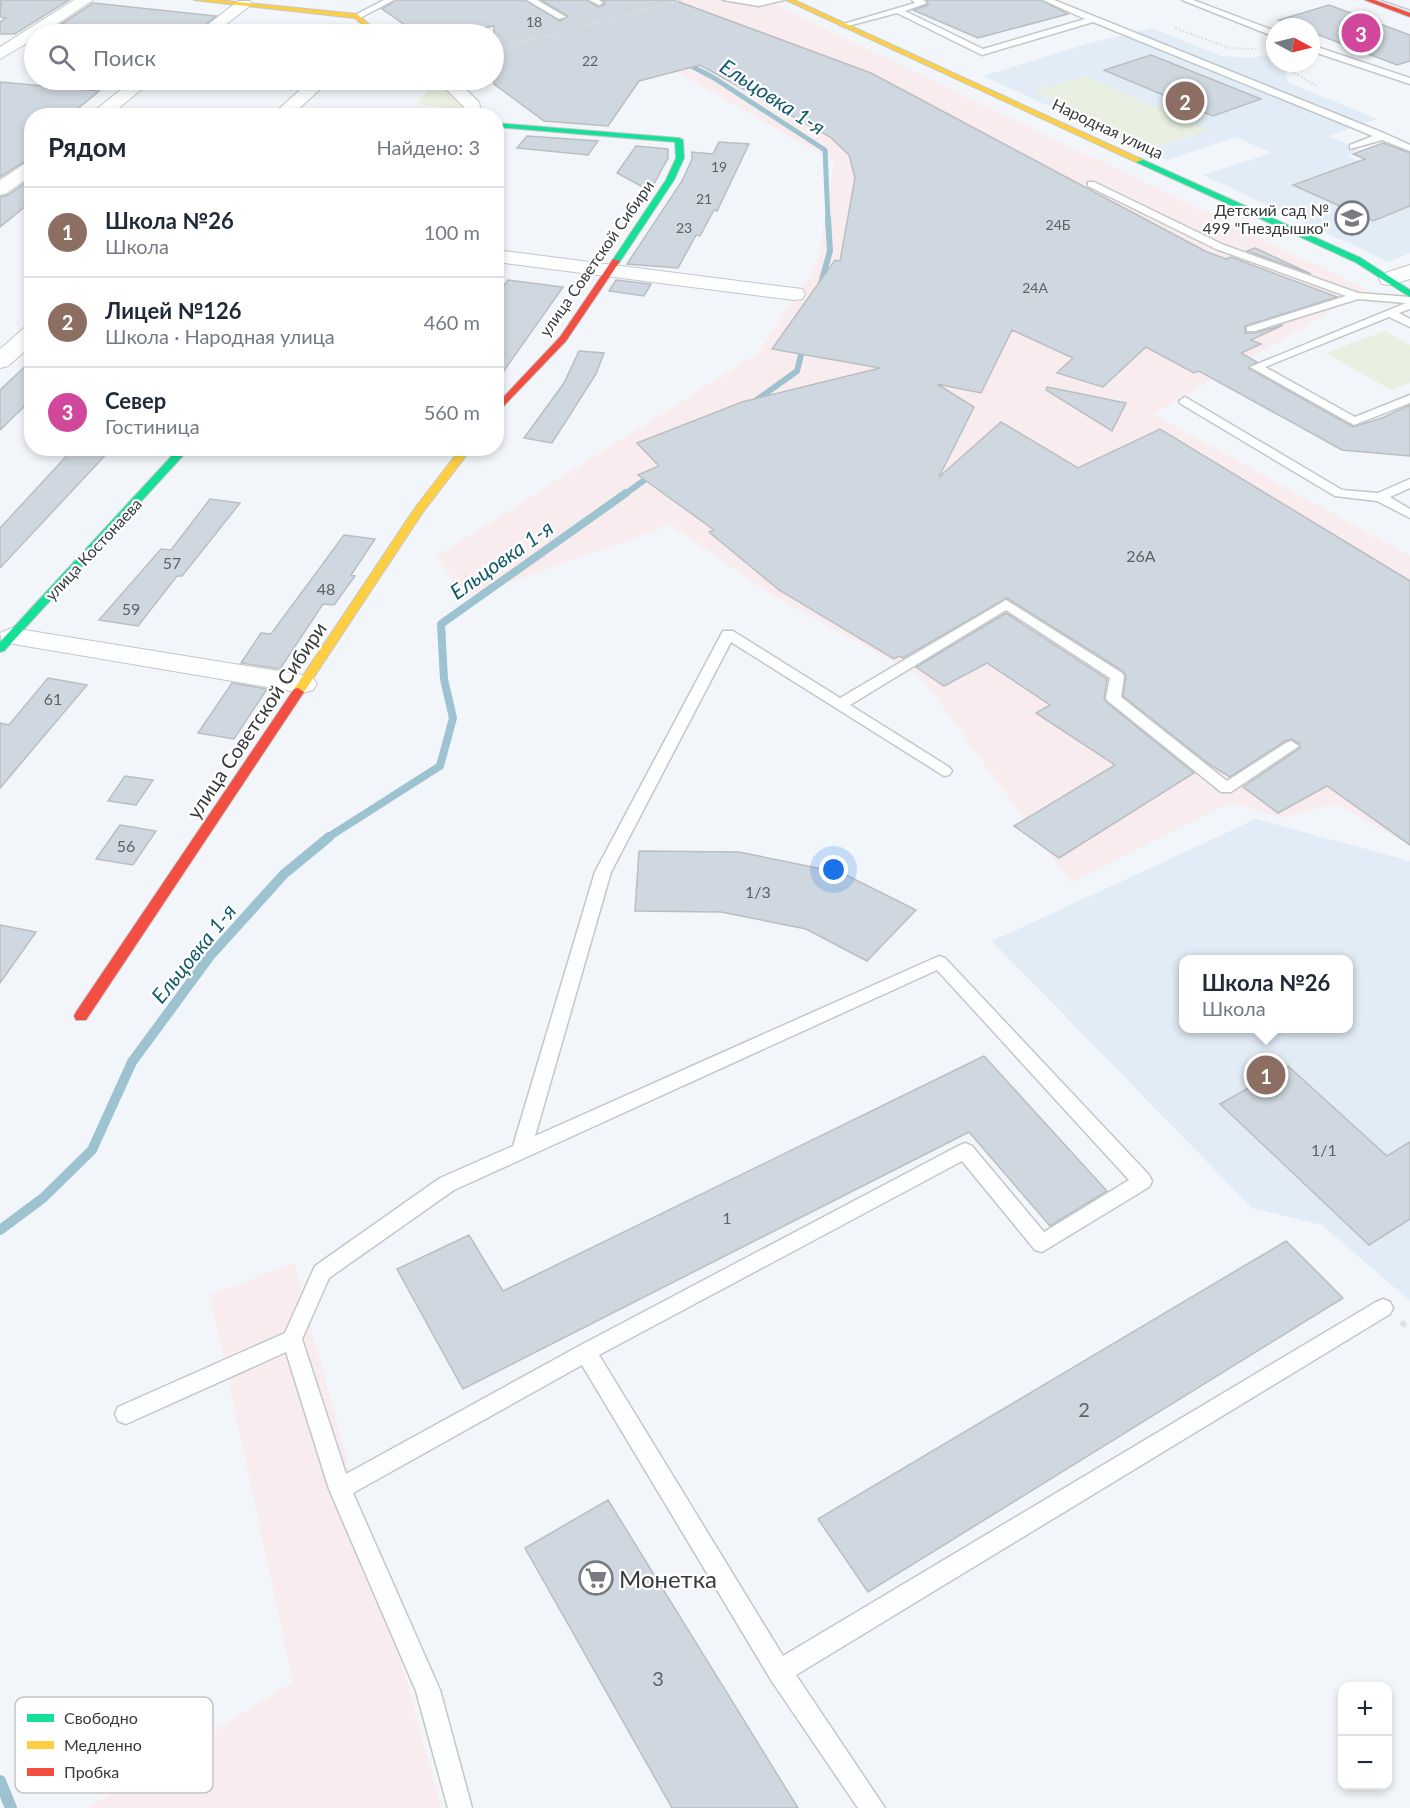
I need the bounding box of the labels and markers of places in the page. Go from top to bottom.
pin: 3 [1342,10,1380,56]
pin: 2 [1166,78,1204,124]
place label: Детский сад № 499 "Гнездышко" [1203,200,1329,237]
school or university icon: Детский сад № 499 "Гнездышко" [1334,200,1370,236]
pin: 1 [1246,1052,1286,1098]
supermarket icon: Монетка [578,1560,614,1596]
place label: Монетка [619,1564,717,1593]

